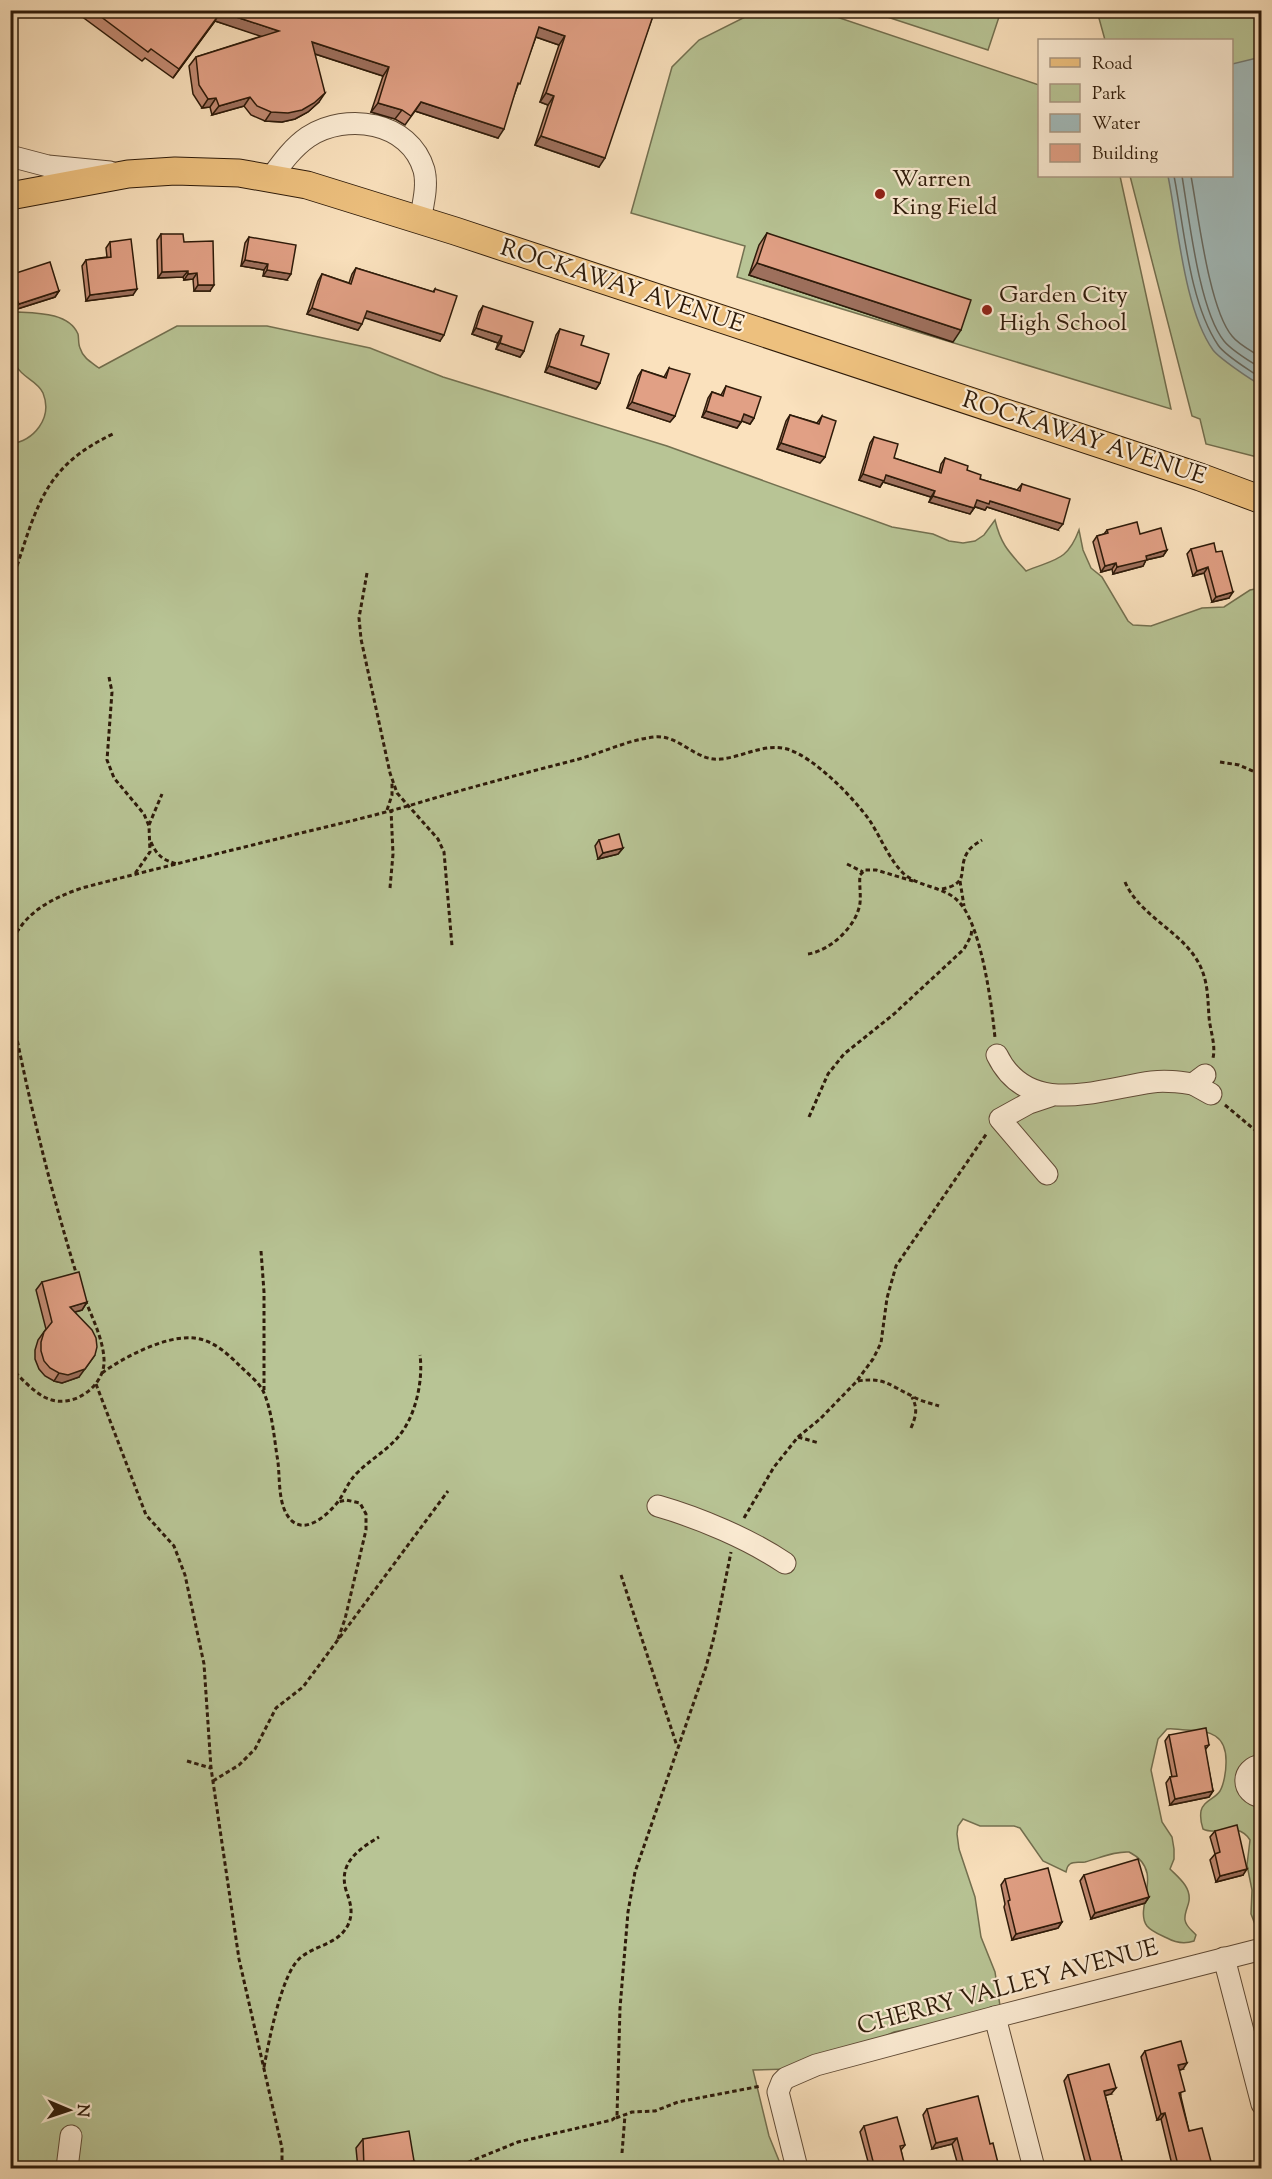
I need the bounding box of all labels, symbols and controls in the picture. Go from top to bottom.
legend [1038,39,1233,177]
text: Road [1092,52,1132,78]
text: Park [1092,82,1127,108]
text: Water [1092,112,1141,138]
text: Building [1092,142,1158,168]
place label: Warren King Field [892,163,998,225]
marker: Warren King Field [873,187,887,201]
street label: ROCKAWAY AVENUE [496,232,749,343]
place label: Garden City High School [999,279,1128,341]
marker: Garden City High School [980,303,994,317]
street label: ROCKAWAY AVENUE [958,384,1211,495]
street label: CHERRY VALLEY AVENUE [854,1931,1163,2045]
north arrow [39,2080,99,2140]
text: N [70,2104,93,2117]

